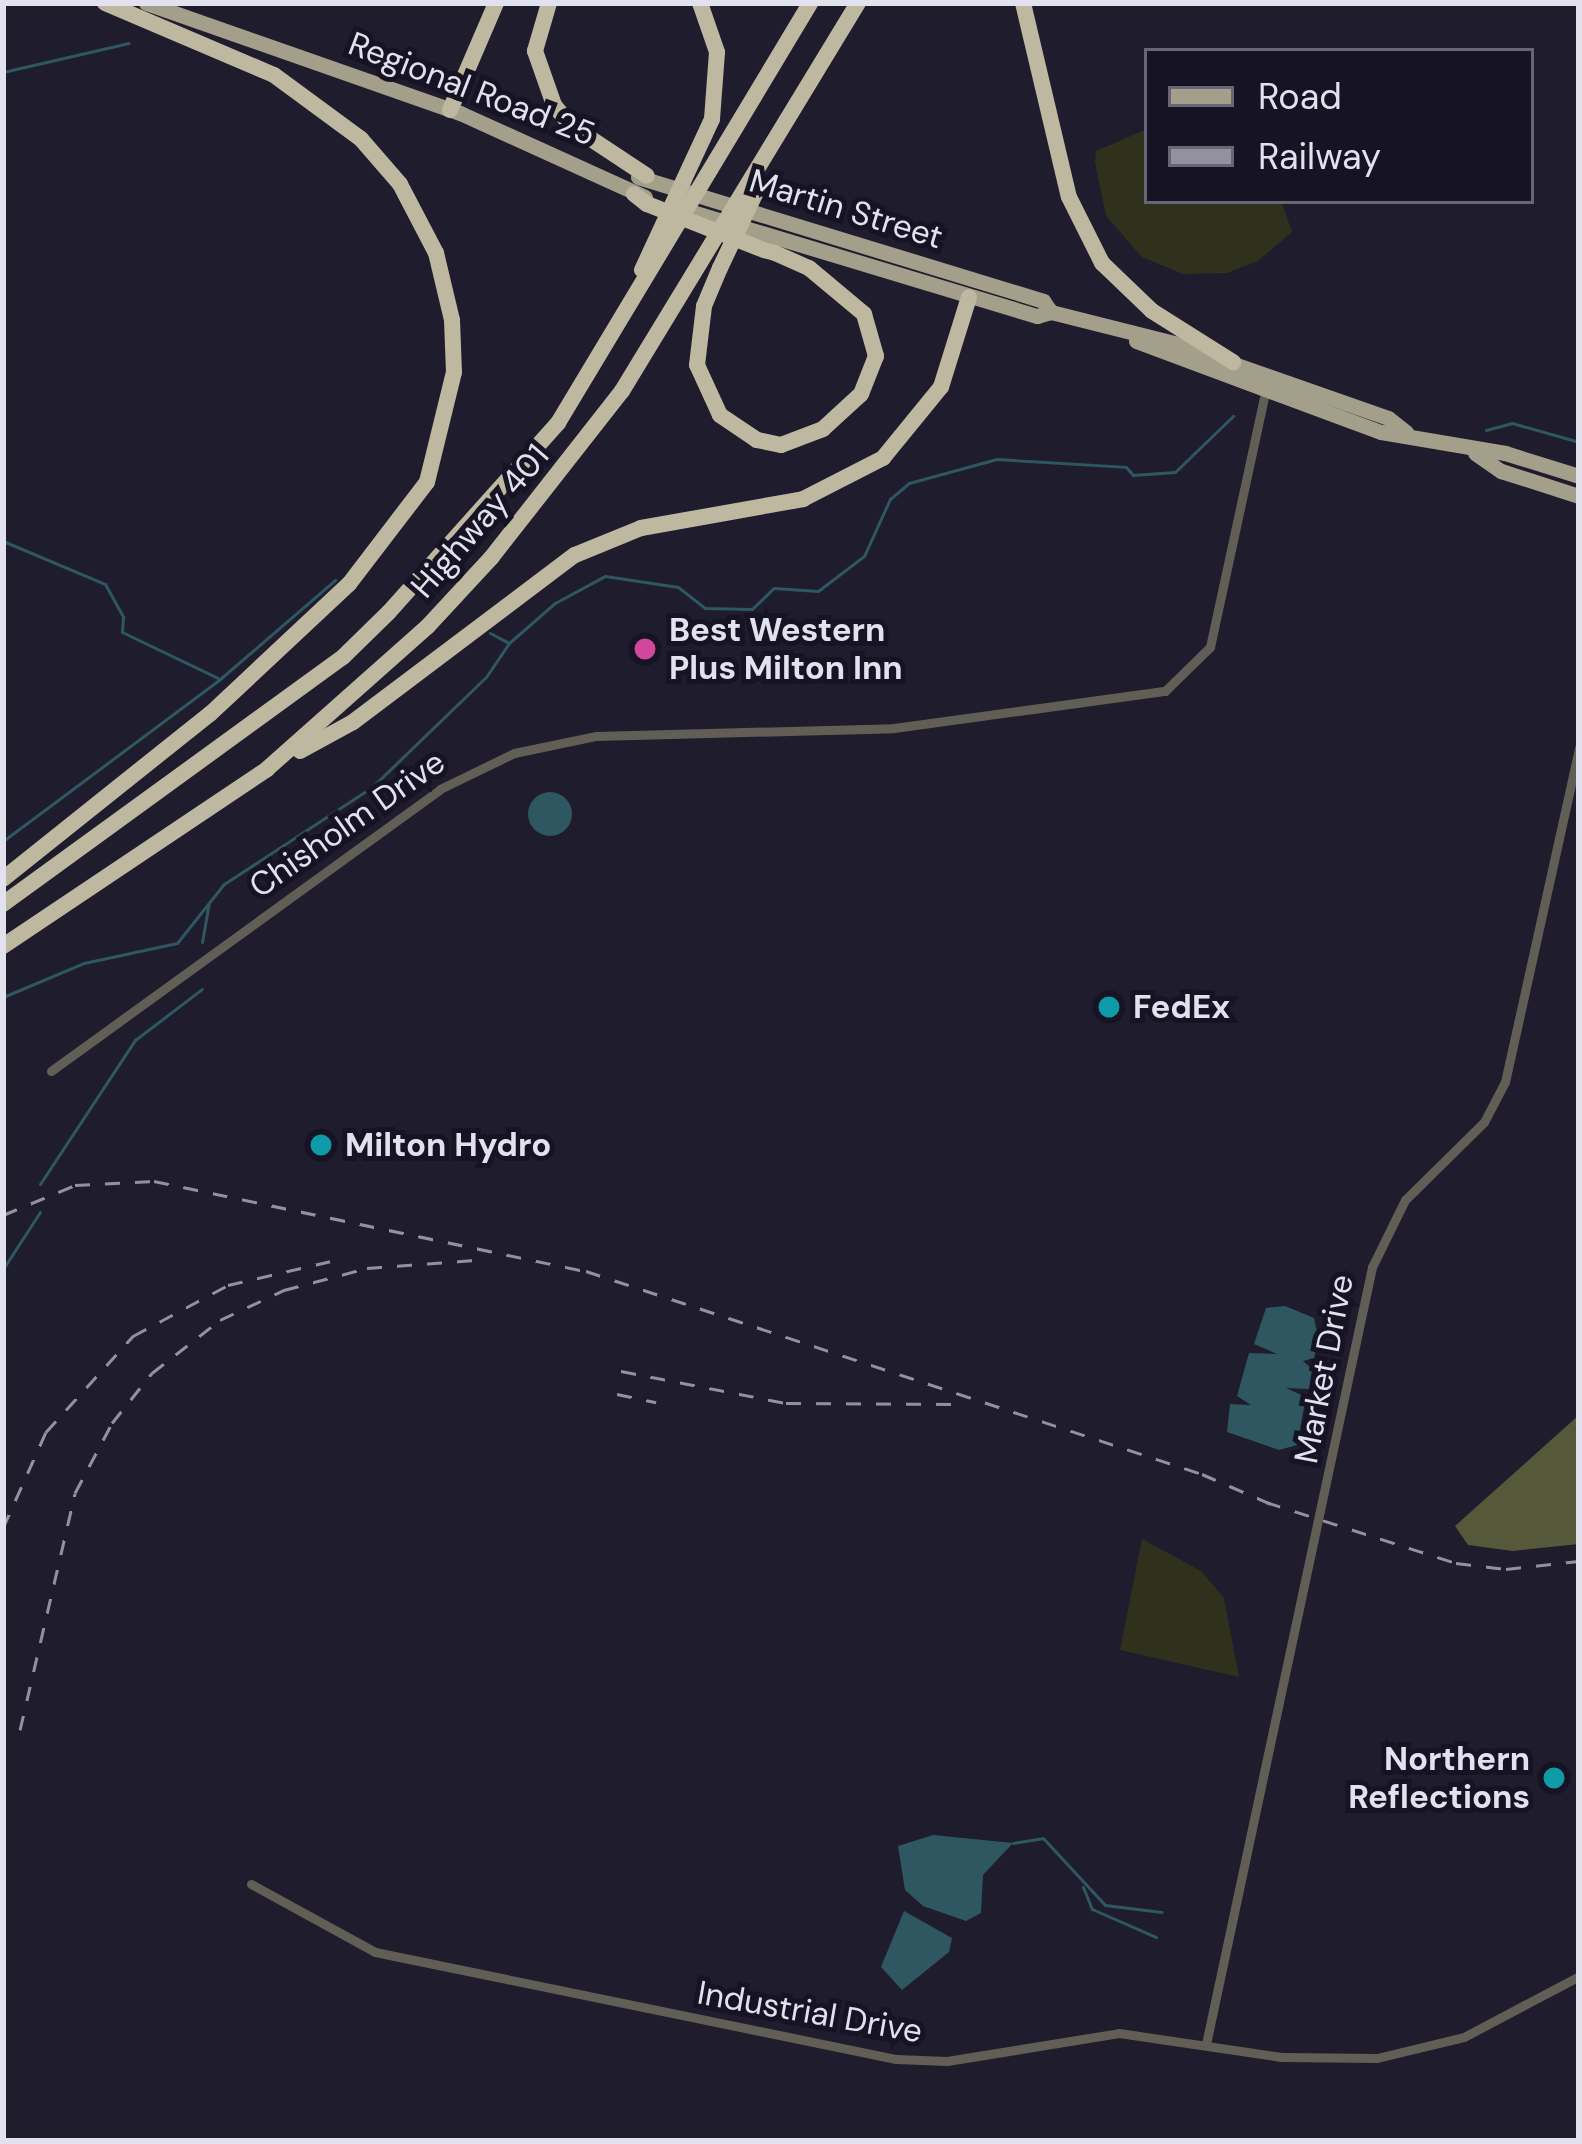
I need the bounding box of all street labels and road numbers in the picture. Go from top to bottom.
street label: Regional Road 25 [343,24,601,154]
street label: Martin Street [745,161,947,257]
street label: Highway 401 [403,436,557,606]
street label: Chisholm Drive [242,742,452,906]
street label: Market Drive [1286,1271,1362,1467]
street label: Industrial Drive [695,1973,925,2051]

